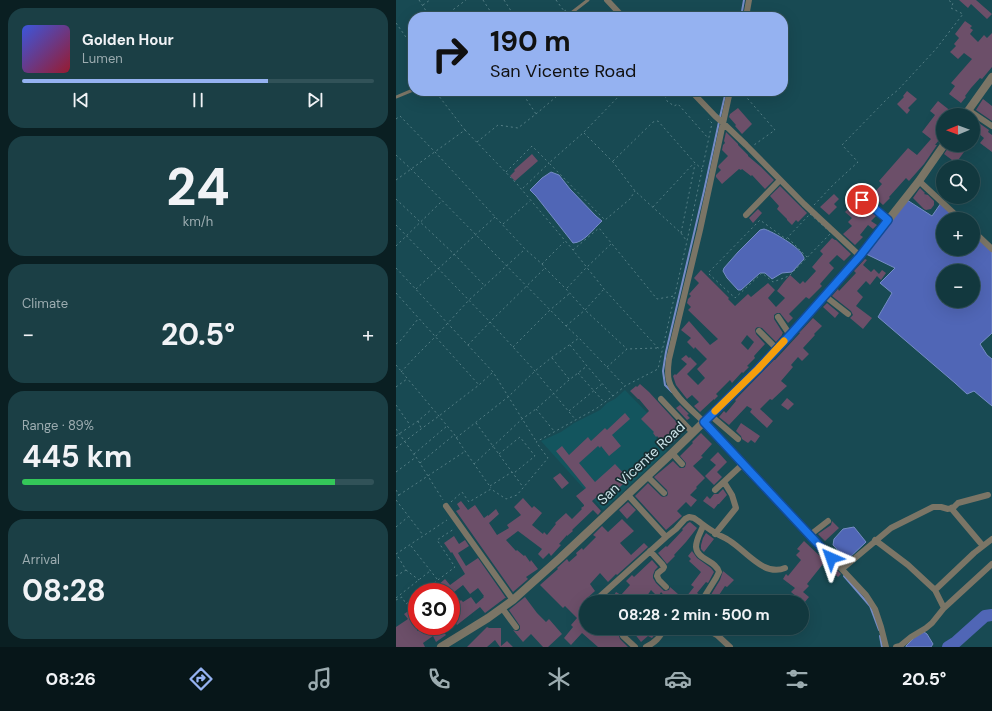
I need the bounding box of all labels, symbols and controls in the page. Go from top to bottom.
text: 190 m [490,23,571,60]
icon: right [424,28,476,80]
text: Golden Hour [82,30,174,50]
text: Lumen [82,50,123,67]
text: San Vicente Road [490,59,636,83]
icon: previous [70,89,92,111]
icon: pause [187,89,209,111]
icon: next [304,89,326,111]
north arrow [936,108,980,152]
map controls [936,108,980,308]
text: 24 [166,153,230,221]
button: search [936,160,980,204]
pin [845,183,879,217]
icon: arrive [851,189,873,211]
button: + [936,212,980,256]
text: km/h [183,213,213,230]
button: − [936,264,980,308]
text: Climate [22,295,68,312]
text: 20.5° [161,315,235,354]
text: − [22,320,34,349]
text: + [362,320,374,349]
text: Range · 89% [22,417,94,434]
street label: San Vicente Road [593,418,689,508]
text: 445 km [22,437,132,476]
position arrow [810,537,852,579]
text: Arrival [22,551,60,568]
text: 08:28 [22,571,106,610]
speed limit sign: 30 [408,583,460,635]
text: 08:28 · 2 min · 500 m [618,605,770,625]
icon: directions [187,665,215,693]
icon: music [306,665,334,693]
icon: phone [425,665,453,693]
icon: climate [545,665,573,693]
icon: car [664,665,692,693]
icon: filters [783,665,811,693]
text: 08:26 [46,667,96,691]
text: 20.5° [902,667,946,691]

